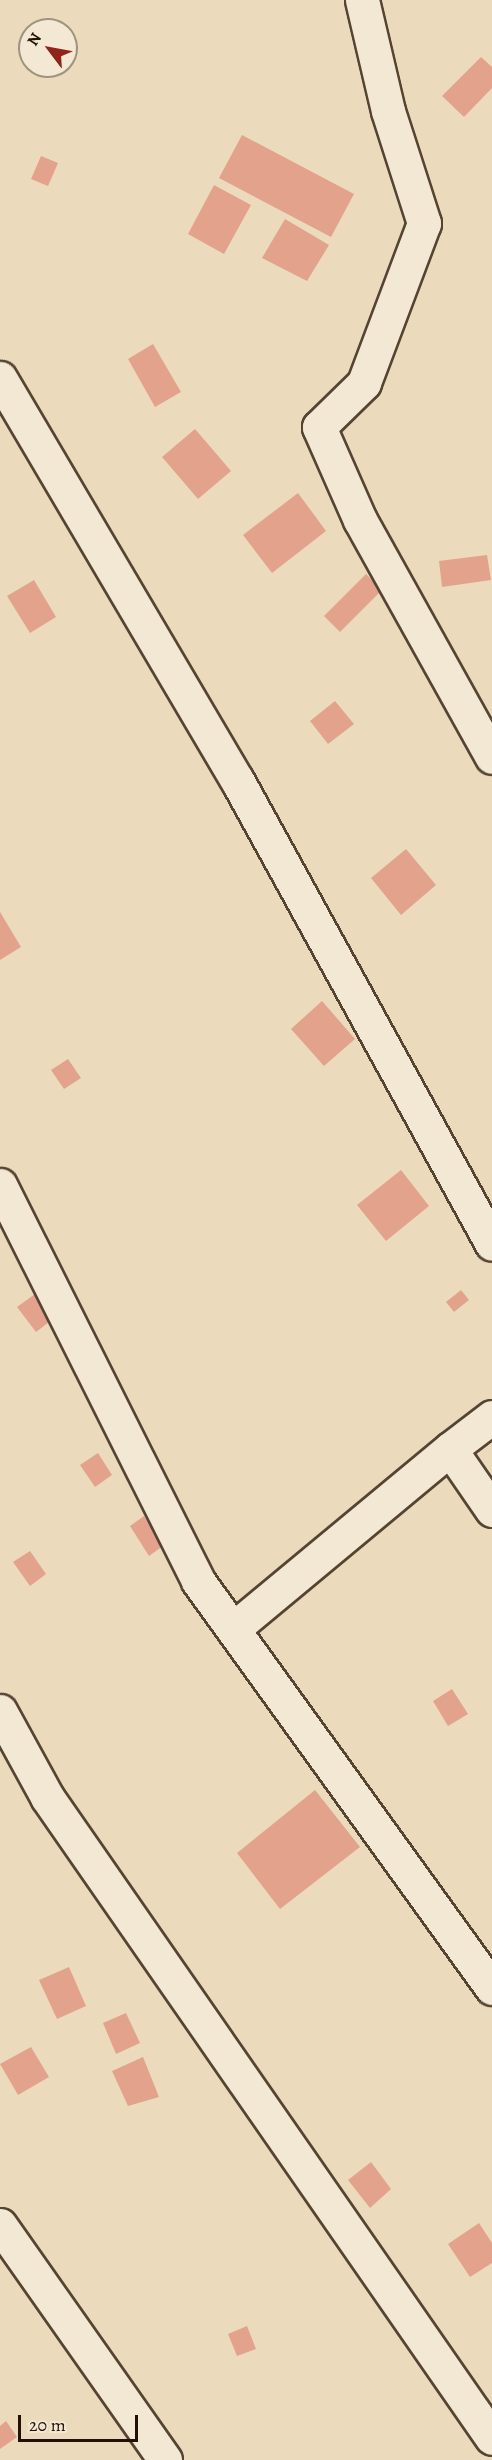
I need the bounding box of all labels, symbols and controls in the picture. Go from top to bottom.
north arrow [18,18,78,78]
text: N [22,29,47,50]
scale bar [21,2403,141,2441]
text: 20 m [29,2413,66,2437]

